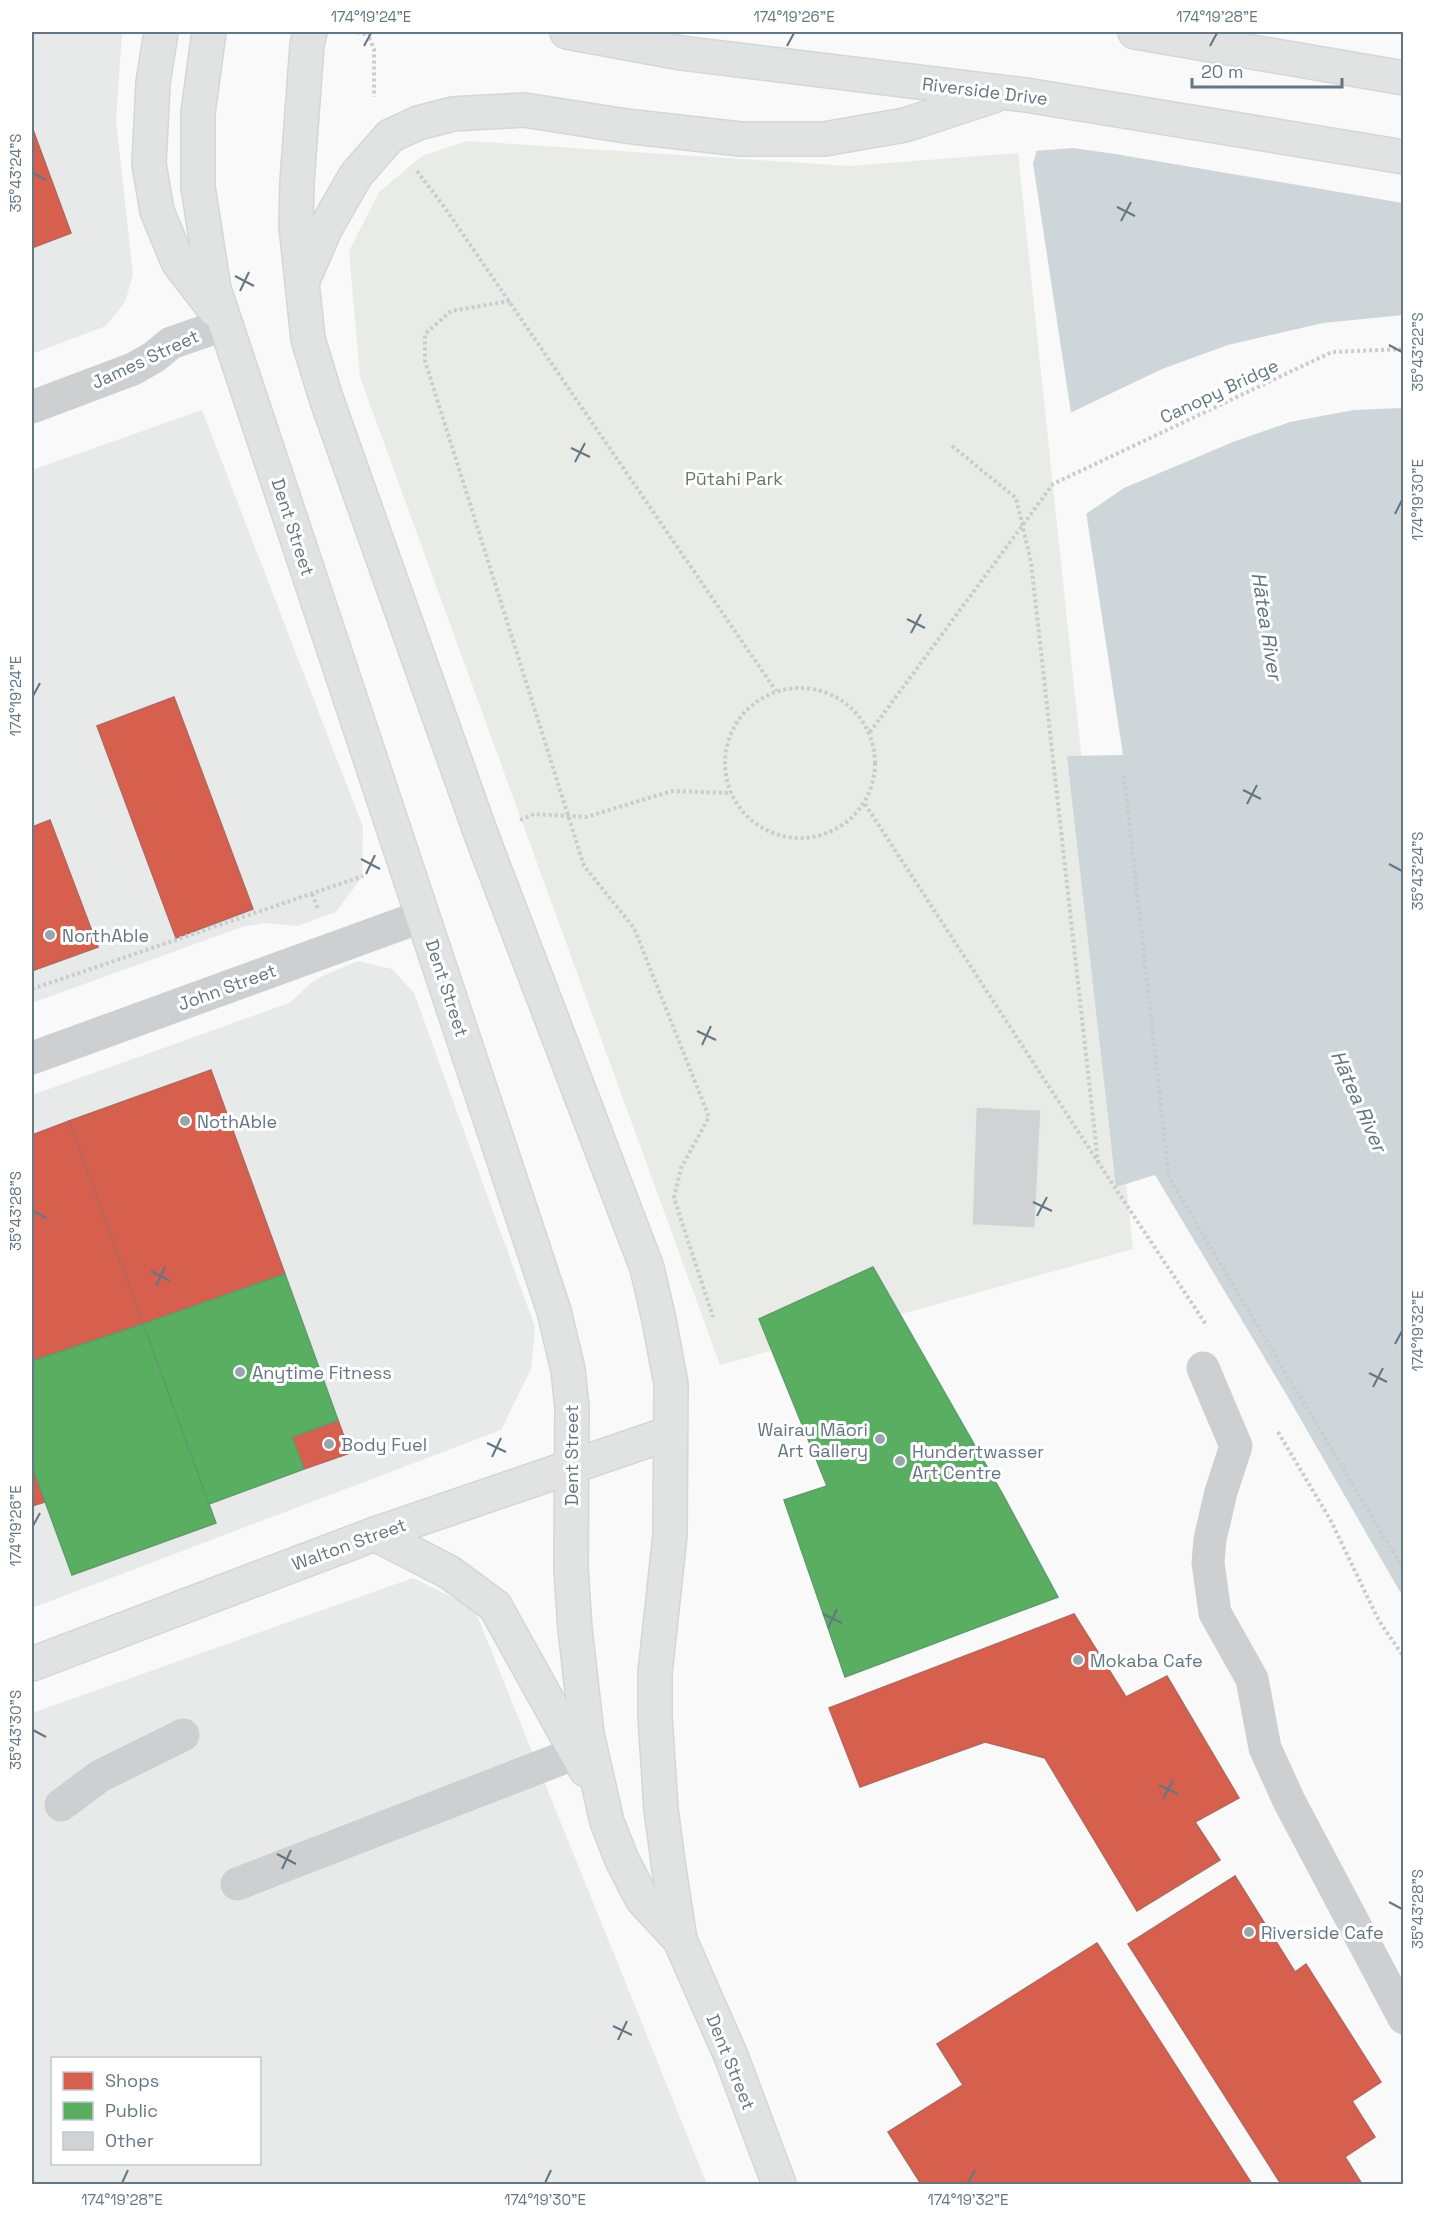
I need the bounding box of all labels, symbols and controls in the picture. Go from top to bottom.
text: 174°19'24"E [331,7,411,26]
text: 174°19'26"E [753,7,835,26]
text: 174°19'28"E [1176,7,1258,26]
scale bar [1192,51,1342,89]
text: 20 m [1201,60,1244,83]
street label: Riverside Drive [921,72,1049,110]
text: 35°43'24"S [6,134,25,212]
text: 35°43'22"S [1408,312,1427,392]
street label: James Street [88,324,202,394]
street label: Canopy Bridge [1156,353,1282,429]
text: 174°19'30"E [1408,459,1427,541]
park label: Pūtahi Park [685,467,783,490]
street label: Dent Street [266,475,320,579]
water label: Hātea River [1246,570,1289,684]
text: 174°19'24"E [6,656,25,736]
text: 35°43'24"S [1408,832,1427,910]
place label: NorthAble [62,924,149,947]
marker: NorthAble [43,928,57,942]
street label: Dent Street [420,936,474,1040]
street label: John Street [175,959,279,1015]
water label: Hātea River [1325,1046,1394,1158]
place label: NothAble [197,1110,277,1133]
marker: NothAble [178,1114,192,1128]
text: 35°43'28"S [6,1171,25,1251]
text: 174°19'32"E [1408,1290,1427,1372]
place label: Anytime Fitness [252,1361,392,1384]
marker: Anytime Fitness [233,1365,247,1379]
street label: Dent Street [560,1404,583,1506]
place label: Wairau Māori Art Gallery [757,1418,868,1462]
marker: Wairau Māori Art Gallery [873,1432,887,1446]
place label: Body Fuel [341,1433,427,1456]
marker: Body Fuel [322,1437,336,1451]
place label: Hundertwasser Art Centre [912,1440,1044,1484]
marker: Hundertwasser Art Centre [893,1454,907,1468]
text: 174°19'26"E [6,1485,25,1567]
street label: Walton Street [289,1513,409,1575]
place label: Mokaba Cafe [1090,1649,1203,1672]
marker: Mokaba Cafe [1071,1653,1085,1667]
text: 35°43'30"S [6,1690,25,1770]
text: 35°43'28"S [1408,1869,1427,1949]
place label: Riverside Cafe [1261,1921,1384,1944]
marker: Riverside Cafe [1242,1925,1256,1939]
street label: Dent Street [701,2011,761,2113]
legend [51,2057,261,2165]
text: Shops [105,2069,159,2092]
text: Public [105,2099,158,2122]
text: Other [105,2129,154,2152]
text: 174°19'28"E [81,2190,163,2209]
text: 174°19'30"E [504,2190,586,2209]
text: 174°19'32"E [927,2190,1009,2209]

